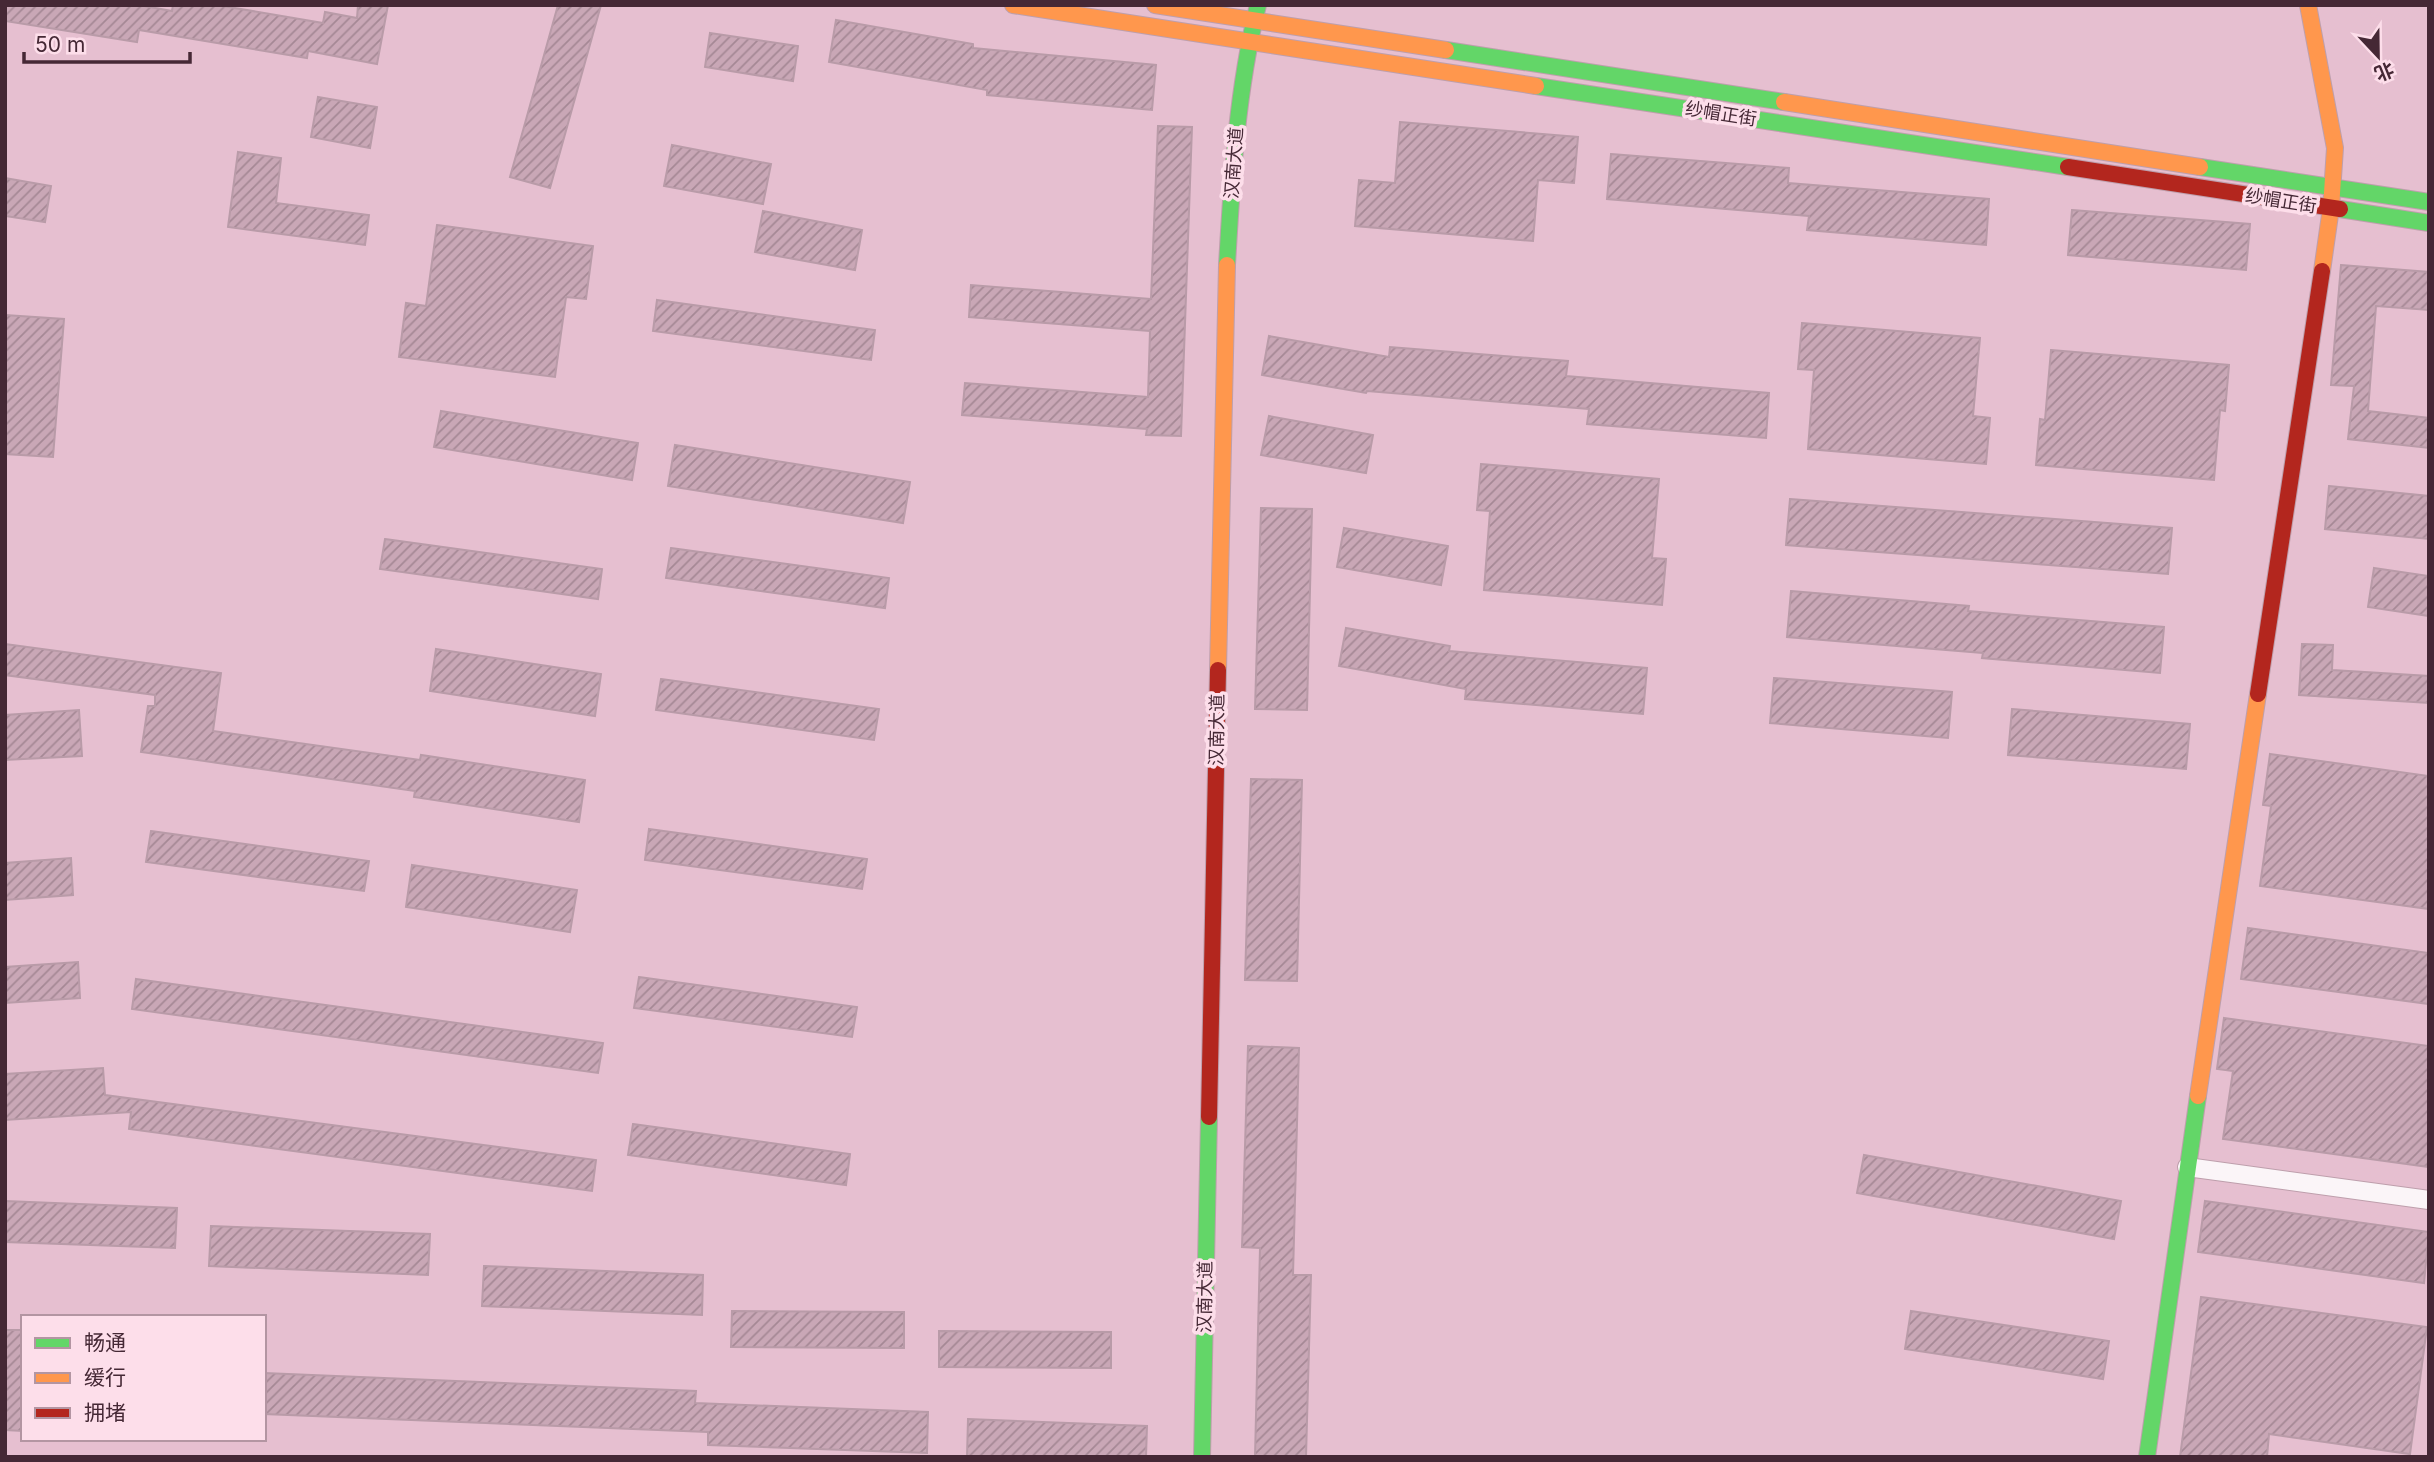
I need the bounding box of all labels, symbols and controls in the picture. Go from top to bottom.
scale bar [24,21,191,65]
north arrow [2343,21,2413,91]
text: 50 m [35,32,85,57]
text: 北 [2371,57,2397,86]
street label: 纱帽正街 [1684,98,1758,130]
street label: 汉南大道 [1221,126,1246,200]
street label: 纱帽正街 [2244,185,2318,217]
street label: 汉南大道 [1205,694,1228,766]
street label: 汉南大道 [1193,1261,1216,1333]
legend [21,1315,266,1441]
text: 畅通 [84,1330,126,1355]
text: 缓行 [84,1365,126,1390]
text: 拥堵 [84,1400,126,1425]

